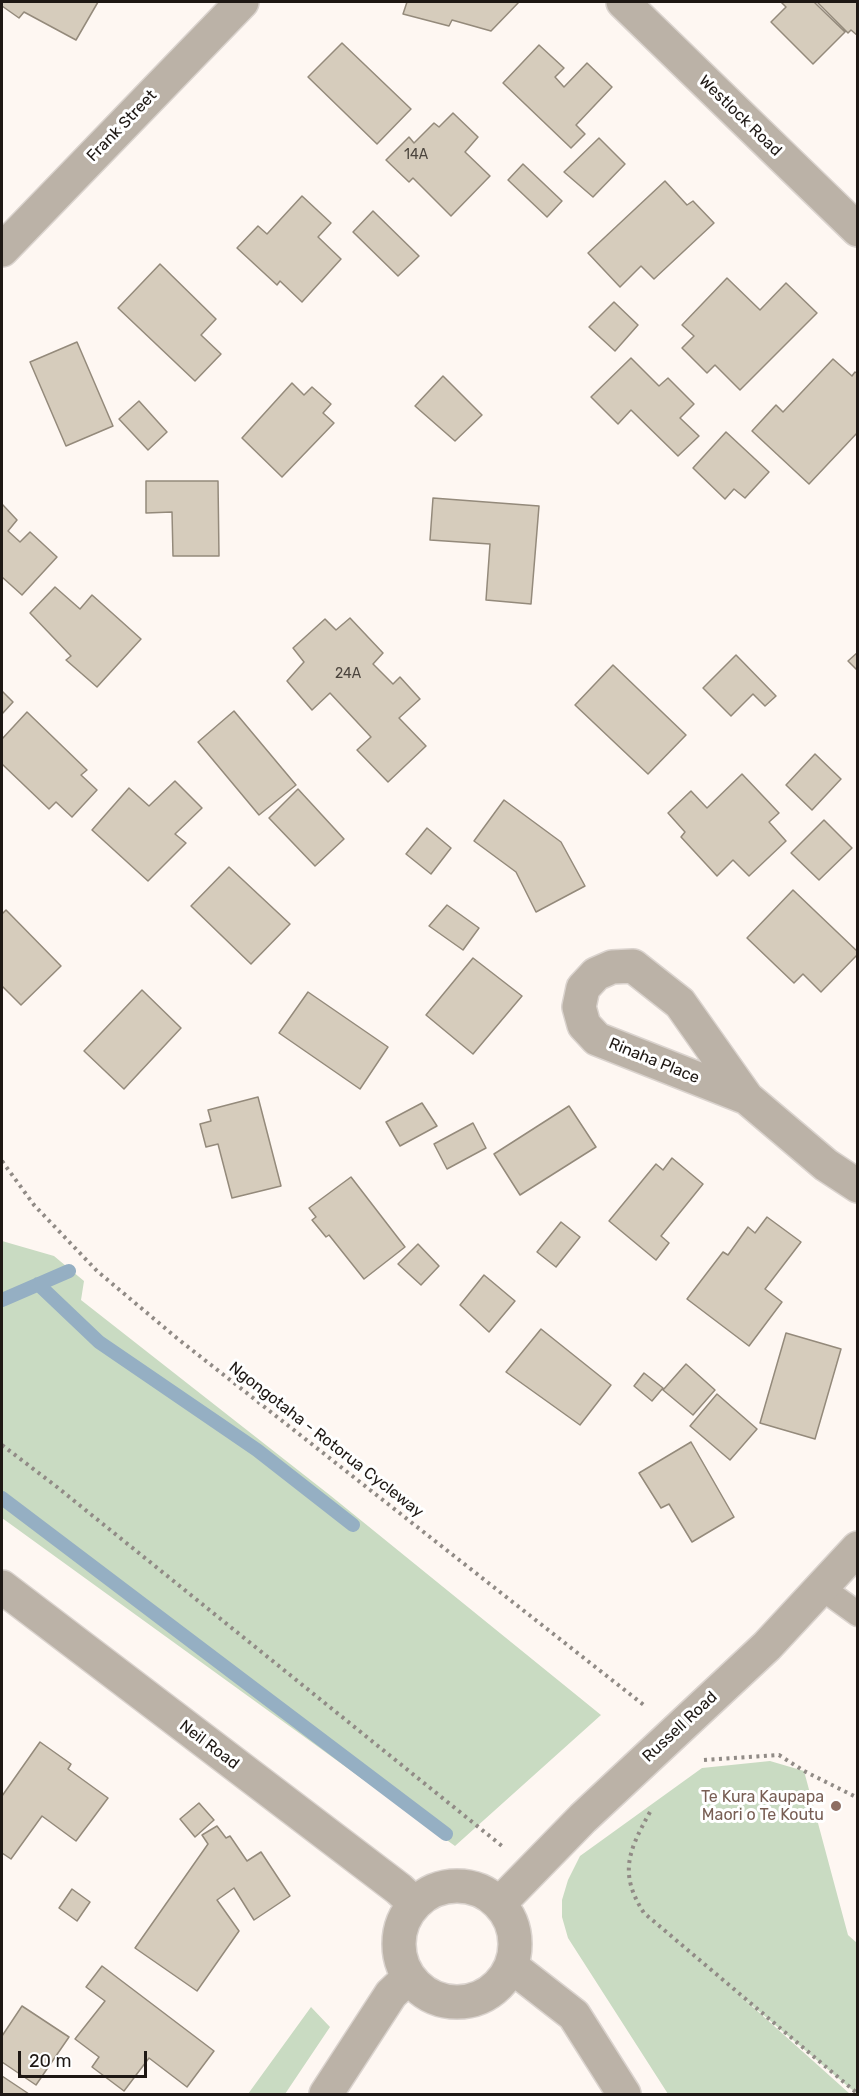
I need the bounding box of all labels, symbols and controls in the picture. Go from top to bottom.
street label: Westlock Road [695,72,785,160]
street label: Frank Street [83,86,161,166]
house number: 14A [404,147,428,163]
house number: 24A [335,666,361,682]
street label: Rinaha Place [606,1034,702,1088]
street label: Ngongotaha - Rotorua Cycleway [225,1358,427,1522]
street label: Russell Road [639,1688,721,1766]
street label: Neil Road [175,1716,243,1774]
place label: Te Kura Kaupapa Maori o Te Koutu [701,1787,824,1825]
marker: Te Kura Kaupapa Maori o Te Koutu [829,1799,843,1813]
scale bar [21,2039,150,2077]
text: 20 m [29,2050,71,2072]

